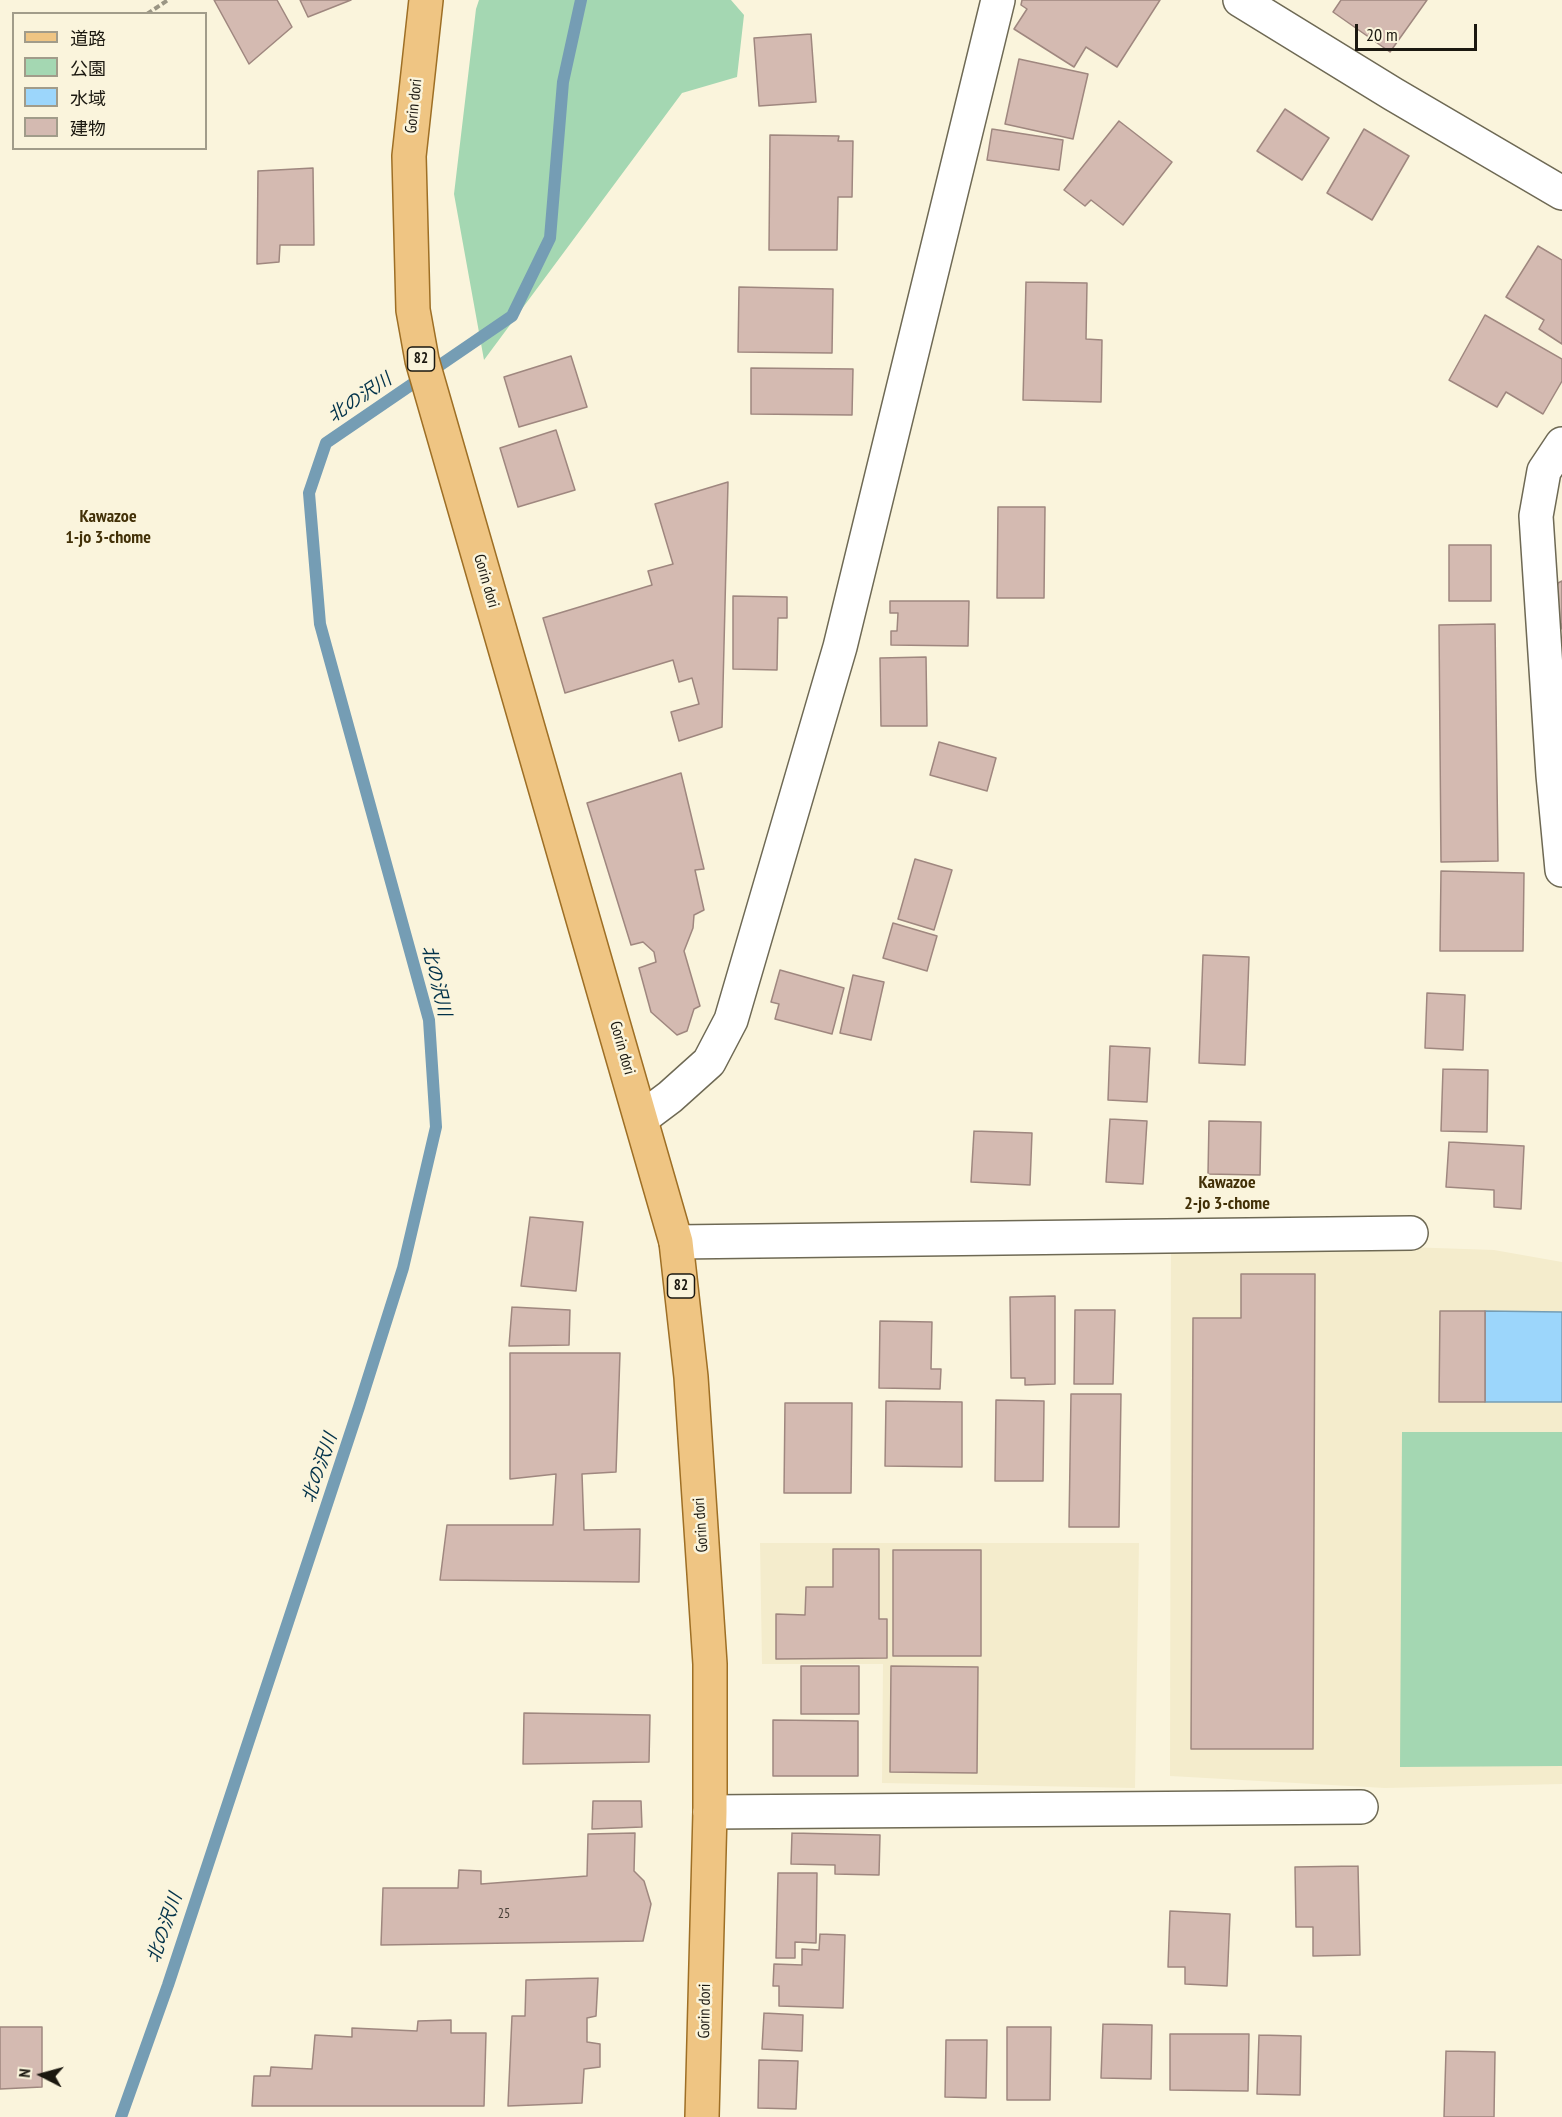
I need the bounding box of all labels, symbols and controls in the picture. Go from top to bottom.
legend [12,12,207,150]
scale bar [1358,12,1480,50]
text: 20 m [1366,23,1398,46]
text: 道路 [70,27,106,50]
text: 公園 [70,57,106,80]
street label: Gorin dori [402,78,426,134]
text: 水域 [70,87,106,110]
text: 建物 [70,117,106,140]
road number: 82 [408,347,434,371]
water label: 北の沢川 [324,369,396,427]
district label: Kawazoe 1-jo 3-chome [65,506,151,548]
street label: Gorin dori [469,552,503,610]
water label: 北の沢川 [417,943,455,1019]
street label: Gorin dori [605,1019,639,1077]
district label: Kawazoe 2-jo 3-chome [1184,1172,1270,1214]
road number: 82 [668,1274,694,1298]
water label: 北の沢川 [298,1430,342,1506]
street label: Gorin dori [690,1497,712,1553]
water label: 北の沢川 [143,1890,187,1966]
house number: 25 [498,1906,510,1922]
street label: Gorin dori [695,1983,715,2039]
north arrow [12,2045,72,2105]
text: N [14,2068,34,2078]

